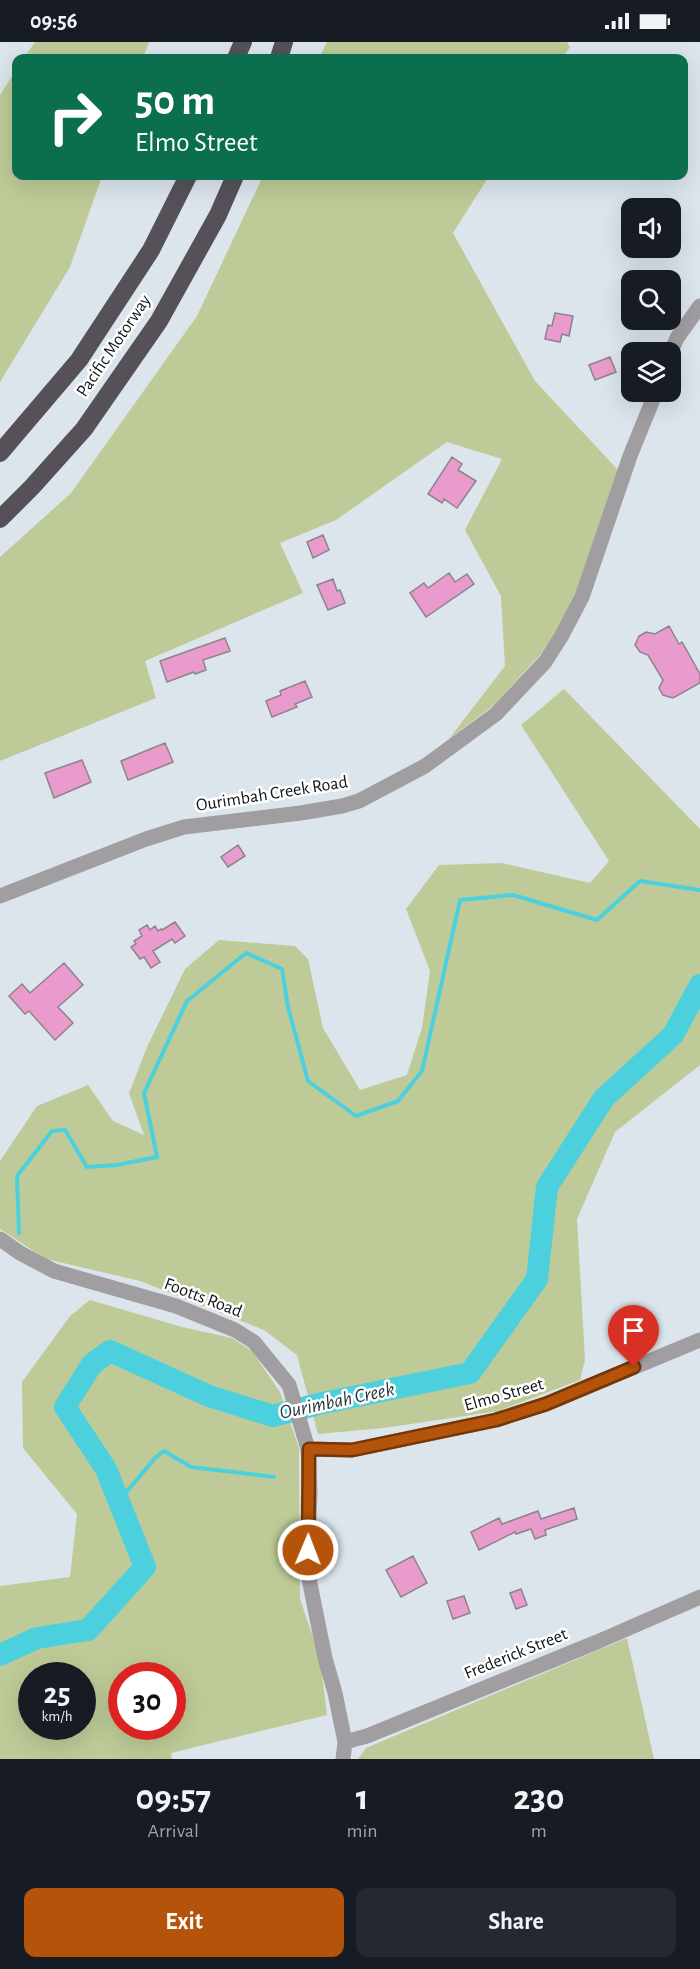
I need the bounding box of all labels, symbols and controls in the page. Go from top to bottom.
text: 09:56 [30,10,77,32]
icon: right [36,78,114,156]
text: 50 m [135,80,215,122]
text: Elmo Street [135,129,258,156]
map controls [621,198,681,402]
button: sound [621,198,681,258]
button: search [621,270,681,330]
street label: Pacific Motorway [73,291,155,400]
button: layers [621,342,681,402]
street label: Ourimbah Creek Road [195,773,349,815]
street label: Footts Road [162,1275,244,1321]
pin [608,1305,659,1367]
icon: arrive [617,1314,650,1347]
street label: Elmo Street [462,1375,546,1415]
water label: Ourimbah Creek [278,1379,396,1423]
position arrow [276,1518,340,1582]
street label: Frederick Street [462,1625,570,1683]
speed limit sign: 30 [108,1662,186,1740]
text: 25 [43,1679,71,1709]
text: km/h [42,1709,72,1724]
text: 09:57 [136,1780,211,1816]
text: 1 [356,1780,369,1816]
text: 230 [513,1780,564,1816]
text: Arrival [148,1821,199,1841]
text: min [347,1821,378,1841]
text: m [531,1821,547,1841]
button: Exit [24,1888,344,1957]
button: Share [356,1888,676,1957]

